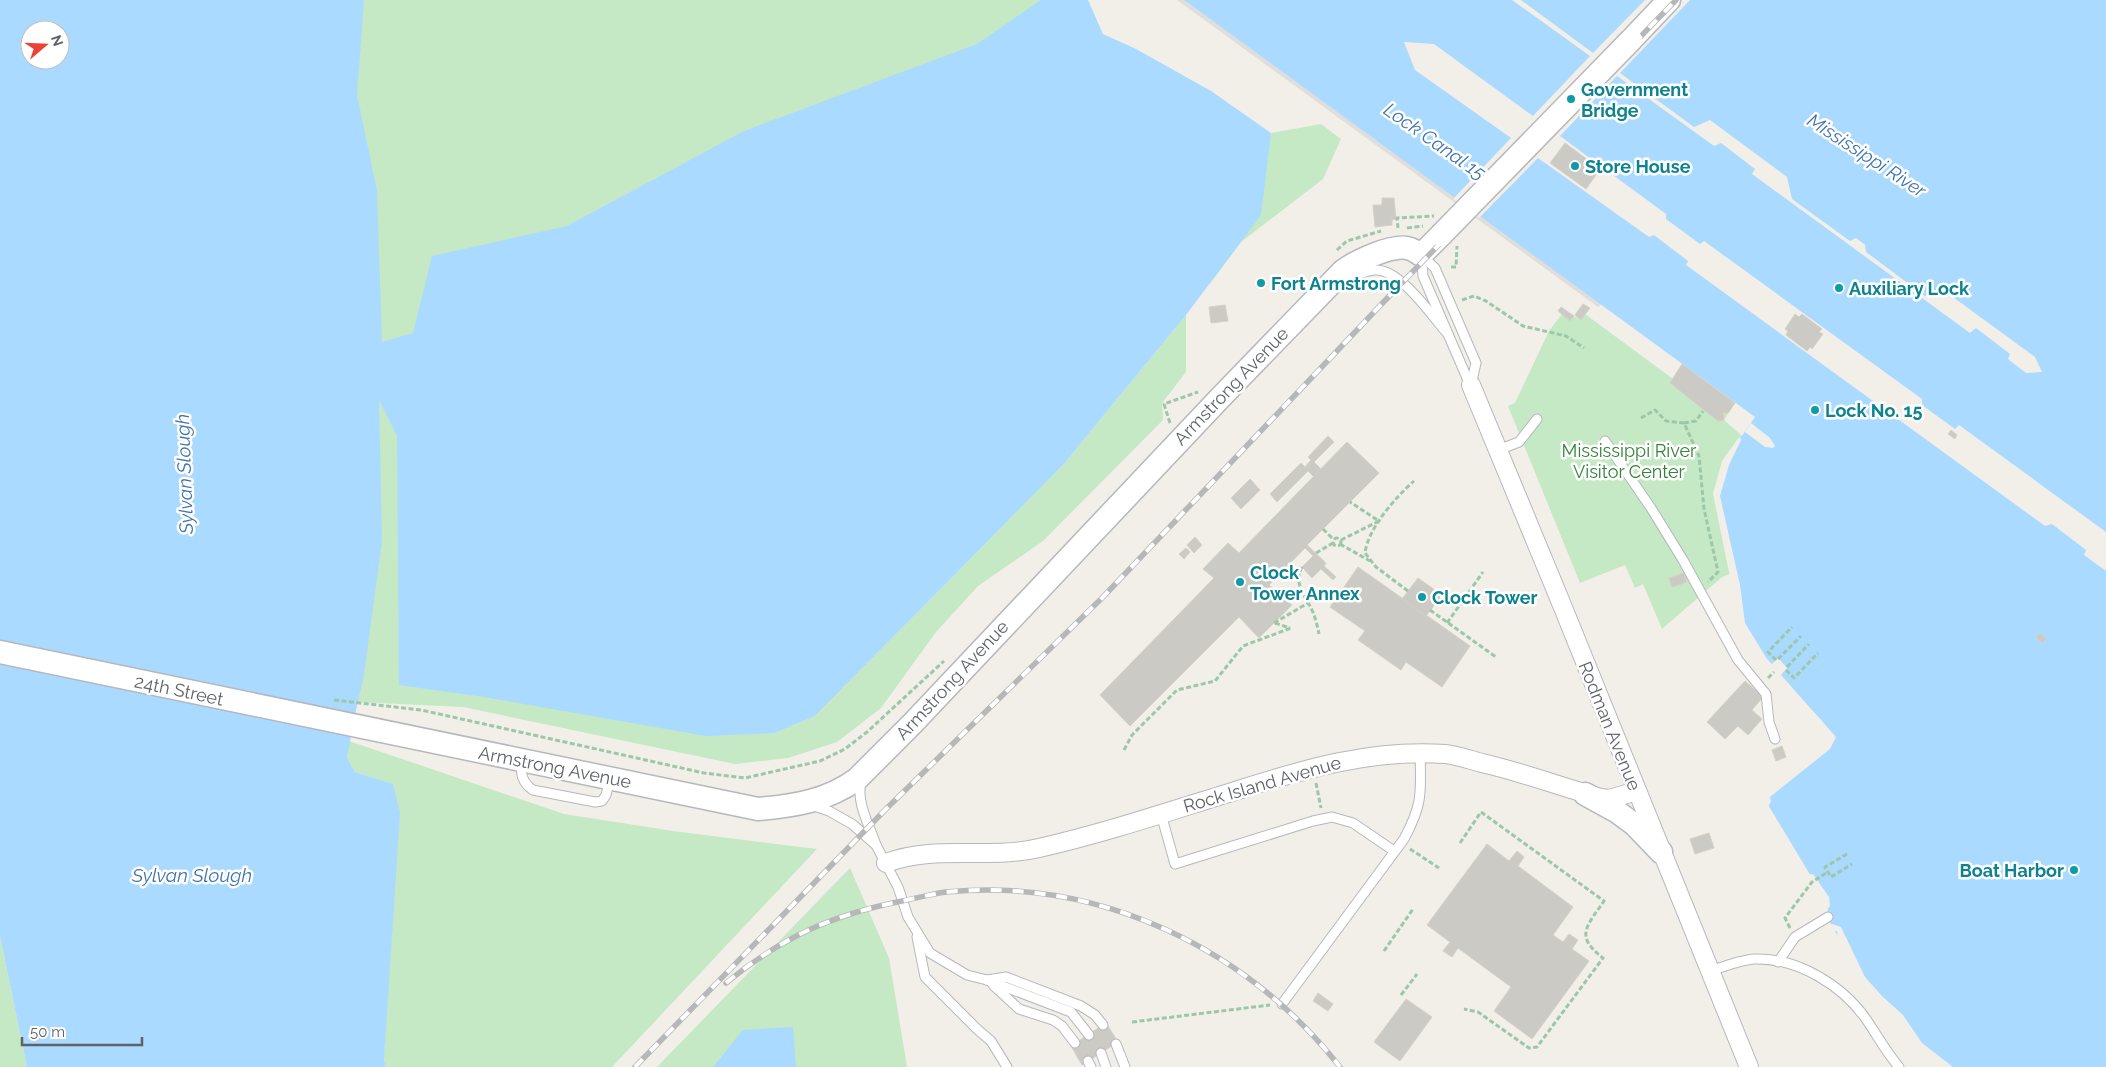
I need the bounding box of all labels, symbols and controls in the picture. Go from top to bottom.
north arrow [20,20,70,70]
text: N [48,33,67,48]
place label: Government Bridge [1581,79,1688,121]
marker: Government Bridge [1565,93,1577,105]
water label: Lock Canal 15 [1380,98,1490,184]
water label: Mississippi River [1804,109,1932,202]
place label: Store House [1585,156,1691,177]
marker: Store House [1569,160,1581,172]
place label: Fort Armstrong [1271,273,1401,294]
marker: Fort Armstrong [1255,277,1267,289]
place label: Auxiliary Lock [1849,278,1970,299]
marker: Auxiliary Lock [1833,282,1845,294]
street label: Armstrong Avenue [1170,323,1293,449]
place label: Lock No. 15 [1825,400,1922,421]
marker: Lock No. 15 [1809,404,1821,416]
water label: Sylvan Slough [171,414,197,535]
park label: Mississippi River Visitor Center [1562,440,1697,482]
place label: Clock Tower Annex [1250,562,1360,604]
marker: Clock Tower Annex [1234,576,1246,588]
place label: Clock Tower [1432,587,1537,608]
marker: Clock Tower [1416,591,1428,603]
street label: Armstrong Avenue [891,616,1013,744]
street label: Rodman Avenue [1575,658,1646,794]
street label: 24th Street [133,670,225,710]
street label: Armstrong Avenue [477,742,634,792]
street label: Rock Island Avenue [1181,751,1344,817]
place label: Boat Harbor [1959,860,2064,881]
water label: Sylvan Slough [131,864,252,886]
marker: Boat Harbor [2068,864,2080,876]
scale bar [22,1014,142,1046]
text: 50 m [30,1023,65,1041]

